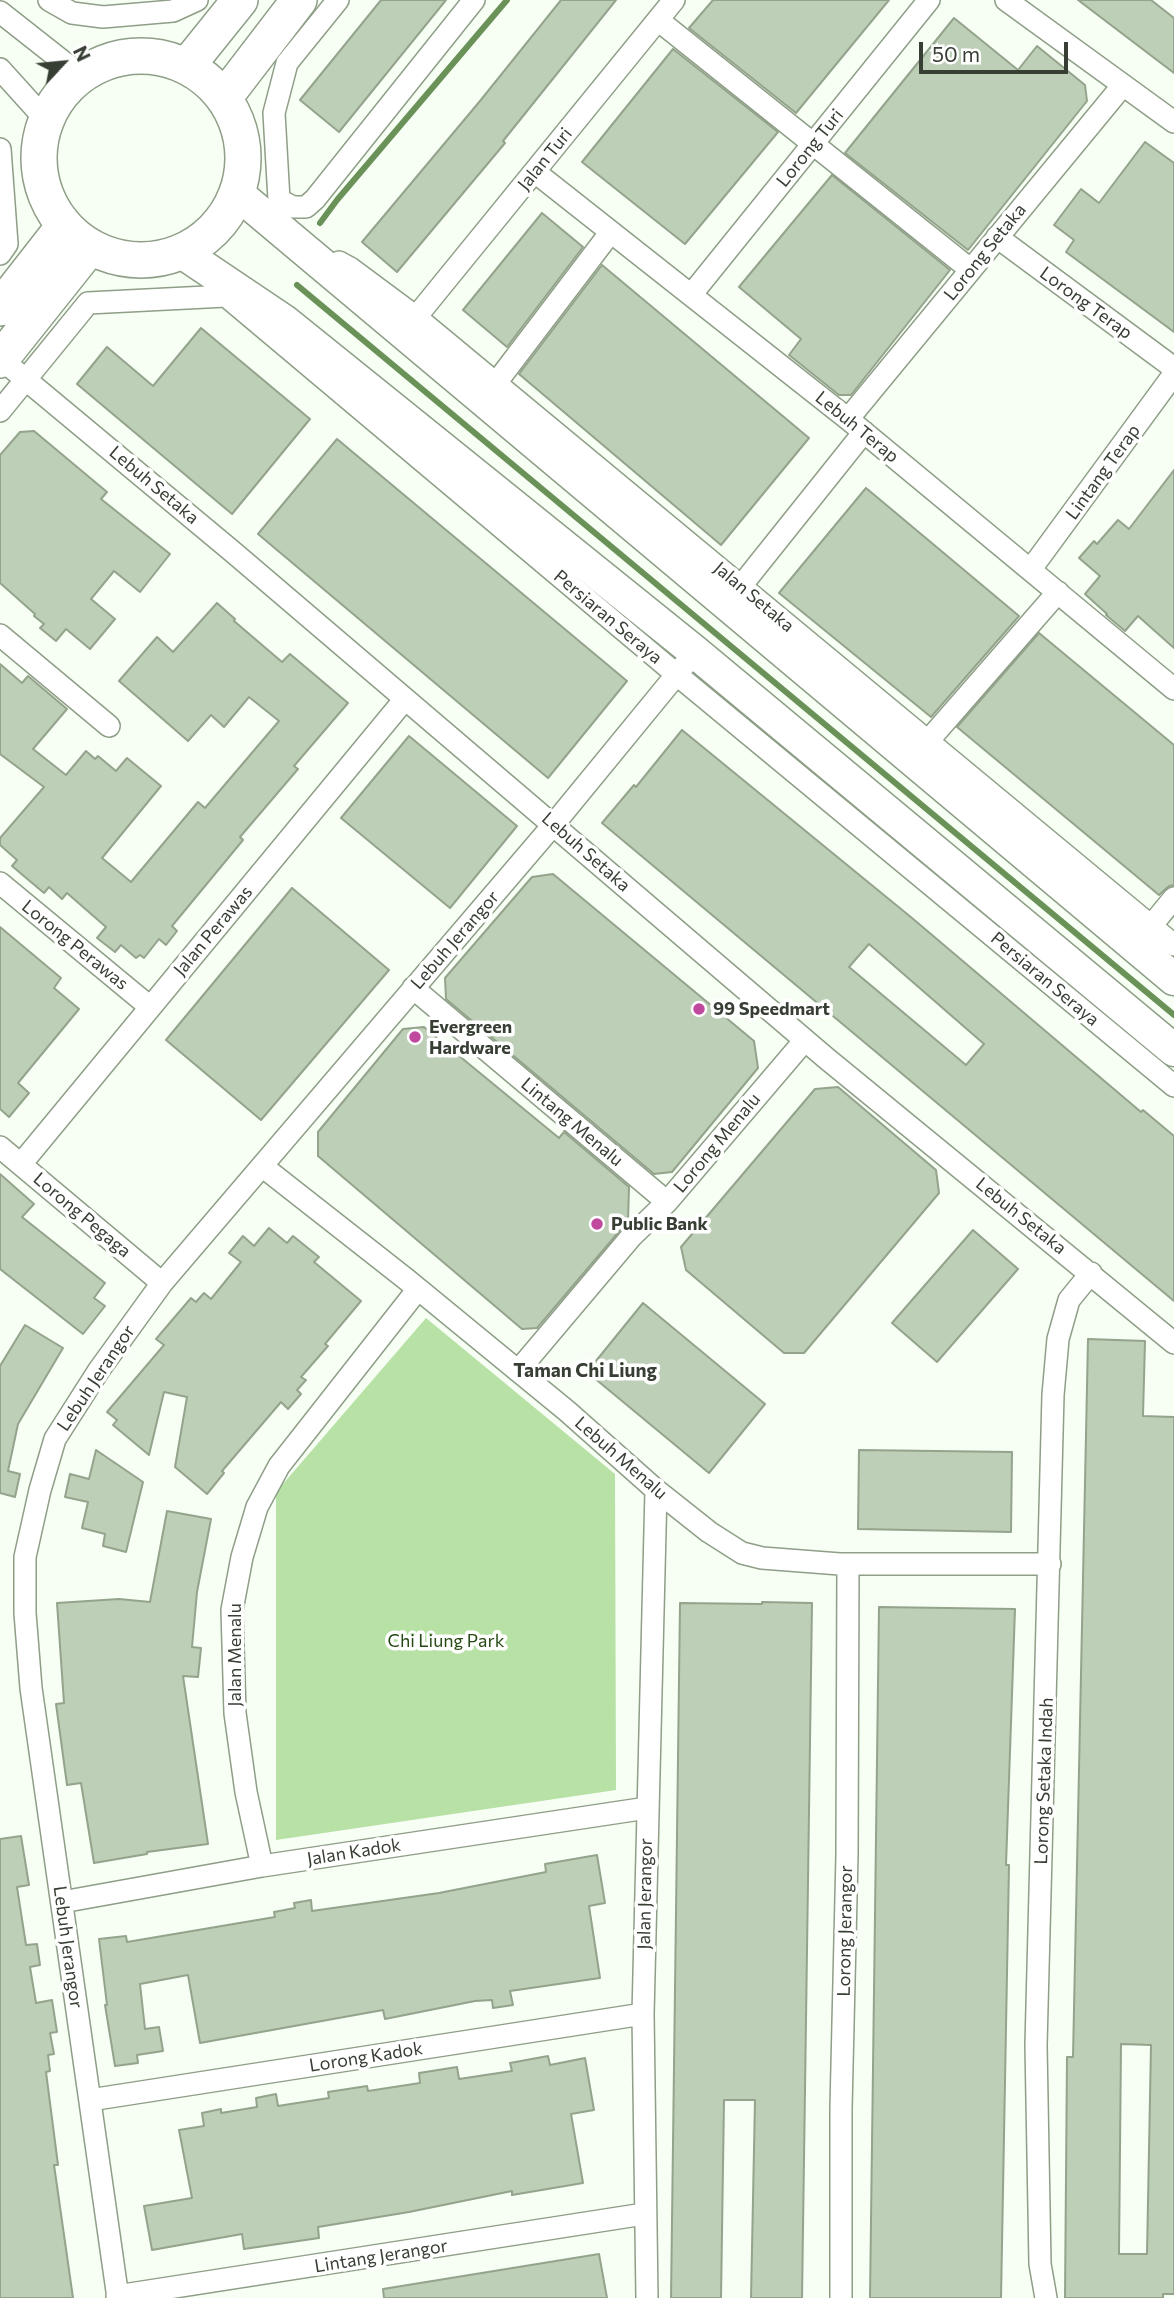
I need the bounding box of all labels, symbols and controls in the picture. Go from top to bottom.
north arrow [28,28,98,98]
scale bar [922,28,1071,72]
text: 50 m [932,41,980,66]
text: N [69,42,96,65]
street label: Lorong Turi [772,105,848,191]
street label: Jalan Turi [513,123,577,195]
street label: Lorong Setaka [939,199,1031,305]
street label: Lorong Terap [1036,262,1136,344]
street label: Lebuh Terap [811,387,903,467]
street label: Lintang Terap [1061,420,1145,524]
street label: Lebuh Setaka [105,441,203,529]
street label: Jalan Setaka [709,557,799,637]
street label: Persiaran Seraya [550,565,666,669]
street label: Lebuh Setaka [537,808,635,896]
street label: Jalan Perawas [169,882,257,980]
street label: Lebuh Jerangor [406,886,504,994]
street label: Lorong Perawas [17,895,133,995]
street label: Persiaran Seraya [987,927,1103,1031]
place label: 99 Speedmart [713,998,830,1020]
marker: 99 Speedmart [691,1001,707,1017]
place label: Evergreen Hardware [429,1016,512,1058]
marker: Evergreen Hardware [407,1029,423,1045]
street label: Lintang Menalu [517,1073,627,1171]
street label: Lorong Menalu [669,1089,765,1197]
street label: Lorong Pegaga [29,1168,135,1262]
street label: Lebuh Setaka [971,1173,1071,1259]
place label: Public Bank [611,1213,708,1235]
marker: Public Bank [589,1216,605,1232]
street label: Lebuh Jerangor [53,1321,139,1435]
district label: Taman Chi Liung [513,1360,657,1382]
street label: Lebuh Menalu [570,1412,672,1504]
street label: Jalan Menalu [224,1603,246,1707]
park label: Chi Liung Park [388,1630,504,1652]
street label: Lorong Setaka Indah [1030,1697,1058,1865]
street label: Jalan Kadok [305,1834,403,1870]
street label: Jalan Jerangor [633,1838,657,1950]
street label: Lorong Jerangor [833,1865,857,1997]
street label: Lebuh Jerangor [49,1884,87,2010]
street label: Lorong Kadok [308,2037,424,2077]
street label: Lintang Jerangor [313,2235,449,2277]

